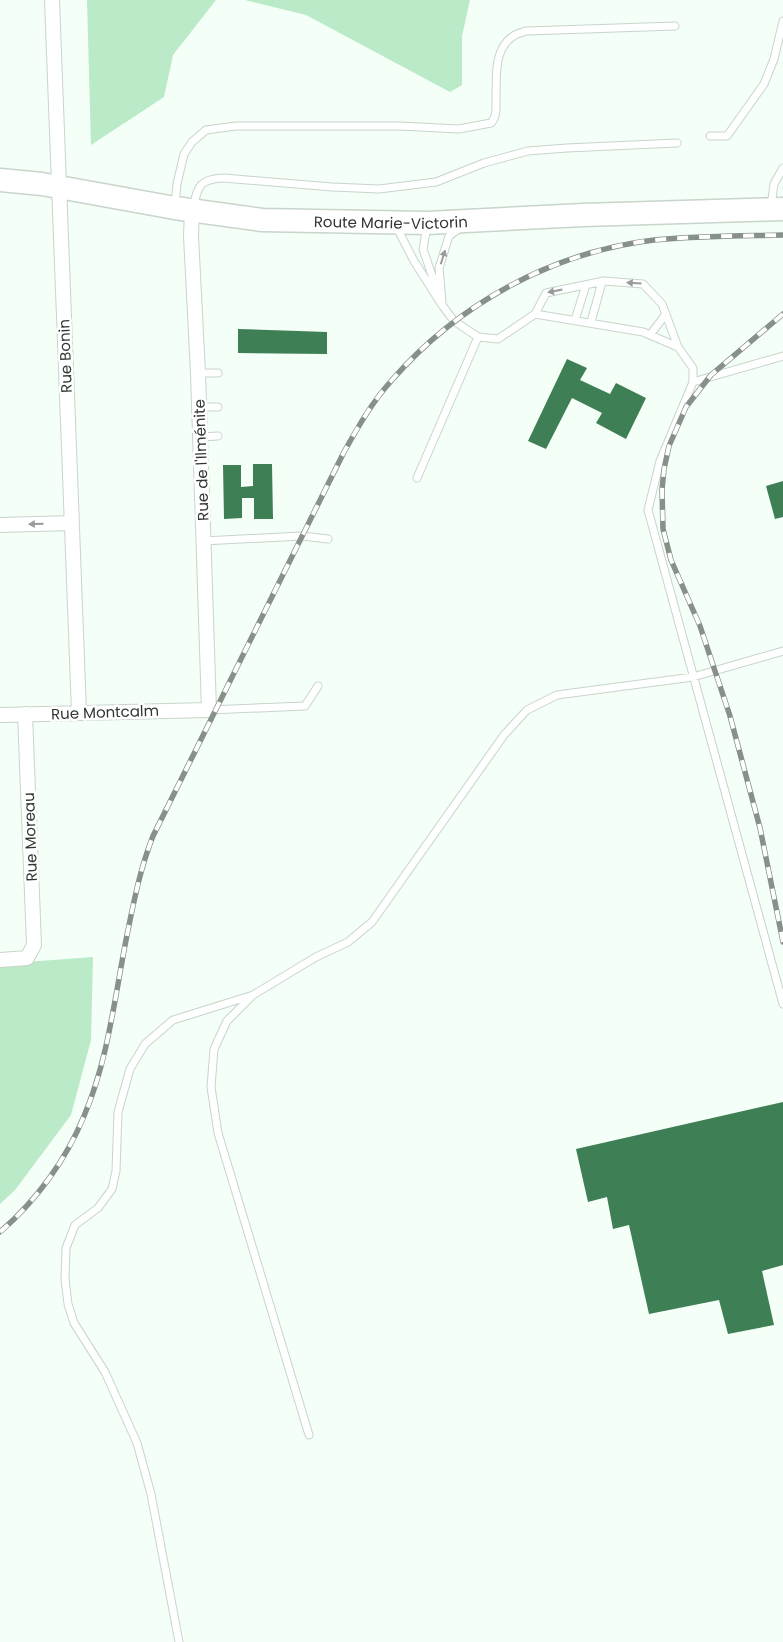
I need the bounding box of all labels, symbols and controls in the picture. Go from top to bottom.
street label: Route Marie-Victorin [314,210,468,234]
one-way arrow [439,249,447,264]
one-way arrow [625,279,641,287]
one-way arrow [547,287,562,295]
street label: Rue Bonin [53,319,77,393]
street label: Rue de l'Ilménite [188,399,214,521]
one-way arrow [27,520,43,528]
street label: Rue Montcalm [51,700,159,724]
street label: Rue Moreau [18,792,42,882]

